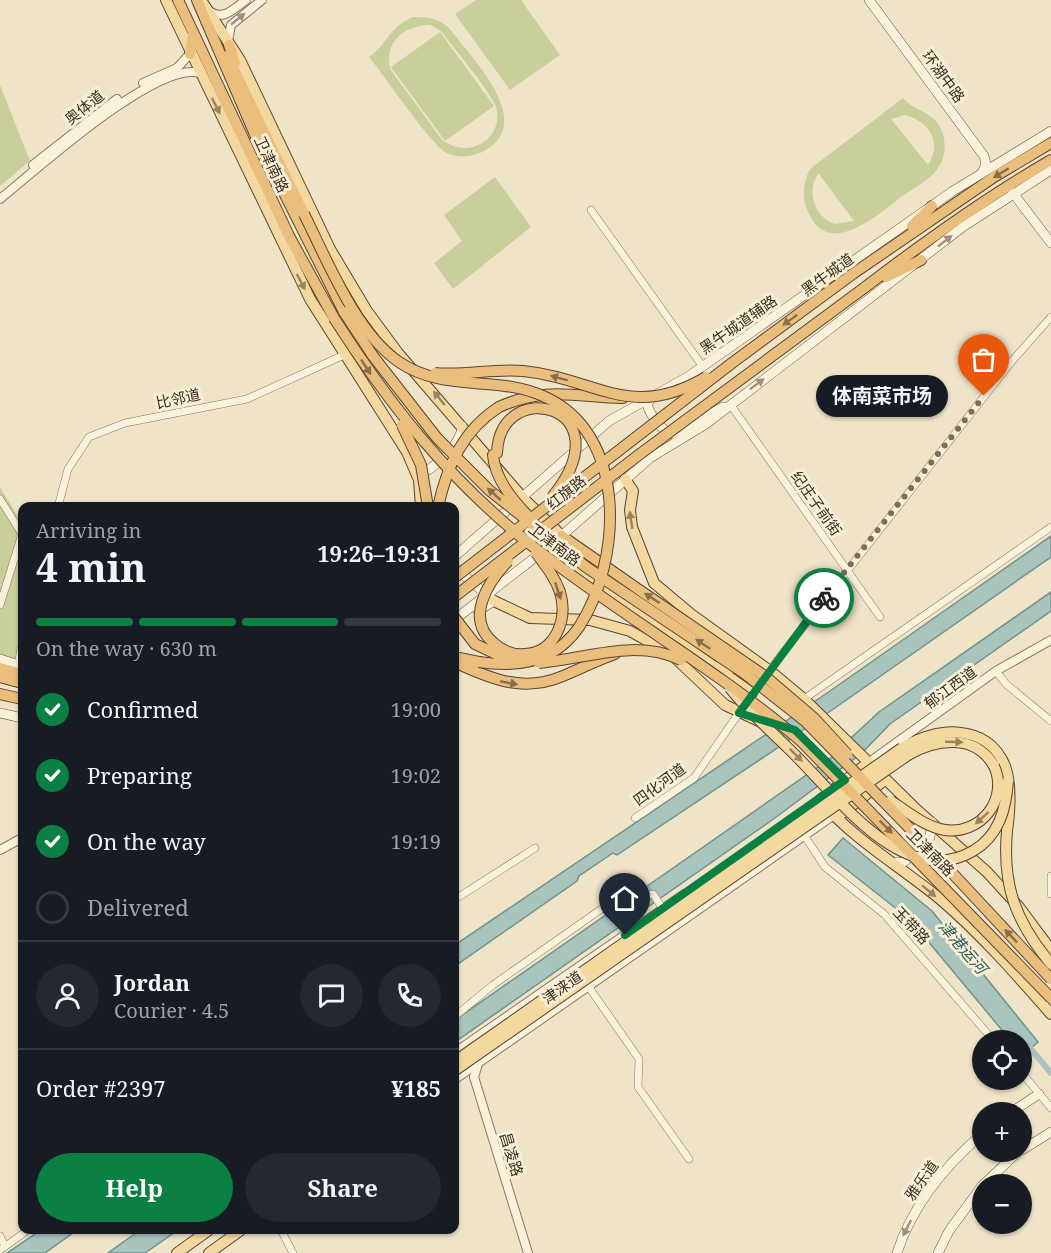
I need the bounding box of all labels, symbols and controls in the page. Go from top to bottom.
one-way arrow [230,12,246,25]
street label: 环湖中路 [918,46,970,106]
street label: 奥体道 [60,85,108,129]
one-way arrow [212,98,221,115]
street label: 卫津南路 [250,133,294,195]
one-way arrow [993,168,1009,179]
one-way arrow [938,235,953,247]
street label: 黑牛城道 [797,248,857,300]
one-way arrow [296,273,306,290]
street label: 黑牛城道辅路 [695,290,781,358]
one-way arrow [782,314,797,326]
pin [958,334,1009,396]
icon: bag [967,343,1000,376]
one-way arrow [360,359,371,375]
one-way arrow [549,372,568,382]
callout: 体南菜市场 [816,375,948,417]
one-way arrow [748,378,764,390]
text: 体南菜市场 [832,382,932,409]
street label: 比邻道 [154,384,202,412]
one-way arrow [433,391,445,406]
street label: 纪庄子前街 [787,467,847,539]
street label: 红旗路 [542,470,590,514]
one-way arrow [486,487,501,501]
one-way arrow [627,511,636,530]
text: Arriving in [36,517,141,544]
street label: 卫津南路 [525,518,585,570]
text: 19:26–19:31 [317,538,441,568]
text: 4 min [36,540,146,593]
courier [794,568,854,628]
one-way arrow [554,582,564,600]
icon: bike [808,582,841,615]
one-way arrow [645,592,661,604]
text: On the way · 630 m [36,635,217,662]
one-way arrow [694,639,711,650]
street label: 郁江西道 [920,661,980,713]
one-way arrow [499,679,518,688]
icon: check [36,693,69,726]
text: Confirmed [87,694,198,724]
text: 19:00 [391,696,441,723]
one-way arrow [944,738,963,747]
one-way arrow [788,748,802,762]
street label: 四化河道 [629,758,689,810]
icon: check [36,759,69,792]
text: Preparing [87,760,192,790]
text: 19:02 [391,762,441,789]
one-way arrow [975,811,990,824]
one-way arrow [879,820,893,835]
street label: 卫津南路 [903,824,959,880]
icon: check [36,825,69,858]
text: On the way [87,826,206,856]
text: 19:19 [391,828,441,855]
pin [599,873,650,935]
icon: home [608,882,641,915]
one-way arrow [922,884,937,896]
text: Delivered [87,892,189,922]
street label: 玉带路 [889,902,935,948]
water label: 津港运河 [934,916,994,981]
one-way arrow [1004,929,1018,944]
button: person [36,964,99,1027]
button: chat [300,964,363,1027]
button: phone [378,964,441,1027]
street label: 津涞道 [538,966,586,1008]
text: Jordan [114,967,190,997]
text: Courier · 4.5 [114,997,229,1024]
map controls [972,1030,1032,1234]
button: locate [972,1030,1032,1090]
text: Order #2397 [36,1073,166,1103]
text: ¥185 [391,1073,441,1103]
button: + [972,1102,1032,1162]
street label: 昌凌路 [496,1130,528,1178]
button: Help [36,1153,233,1222]
button: Share [245,1153,441,1222]
street label: 雅乐道 [900,1156,942,1204]
button: − [972,1174,1032,1234]
one-way arrow [902,1219,912,1236]

